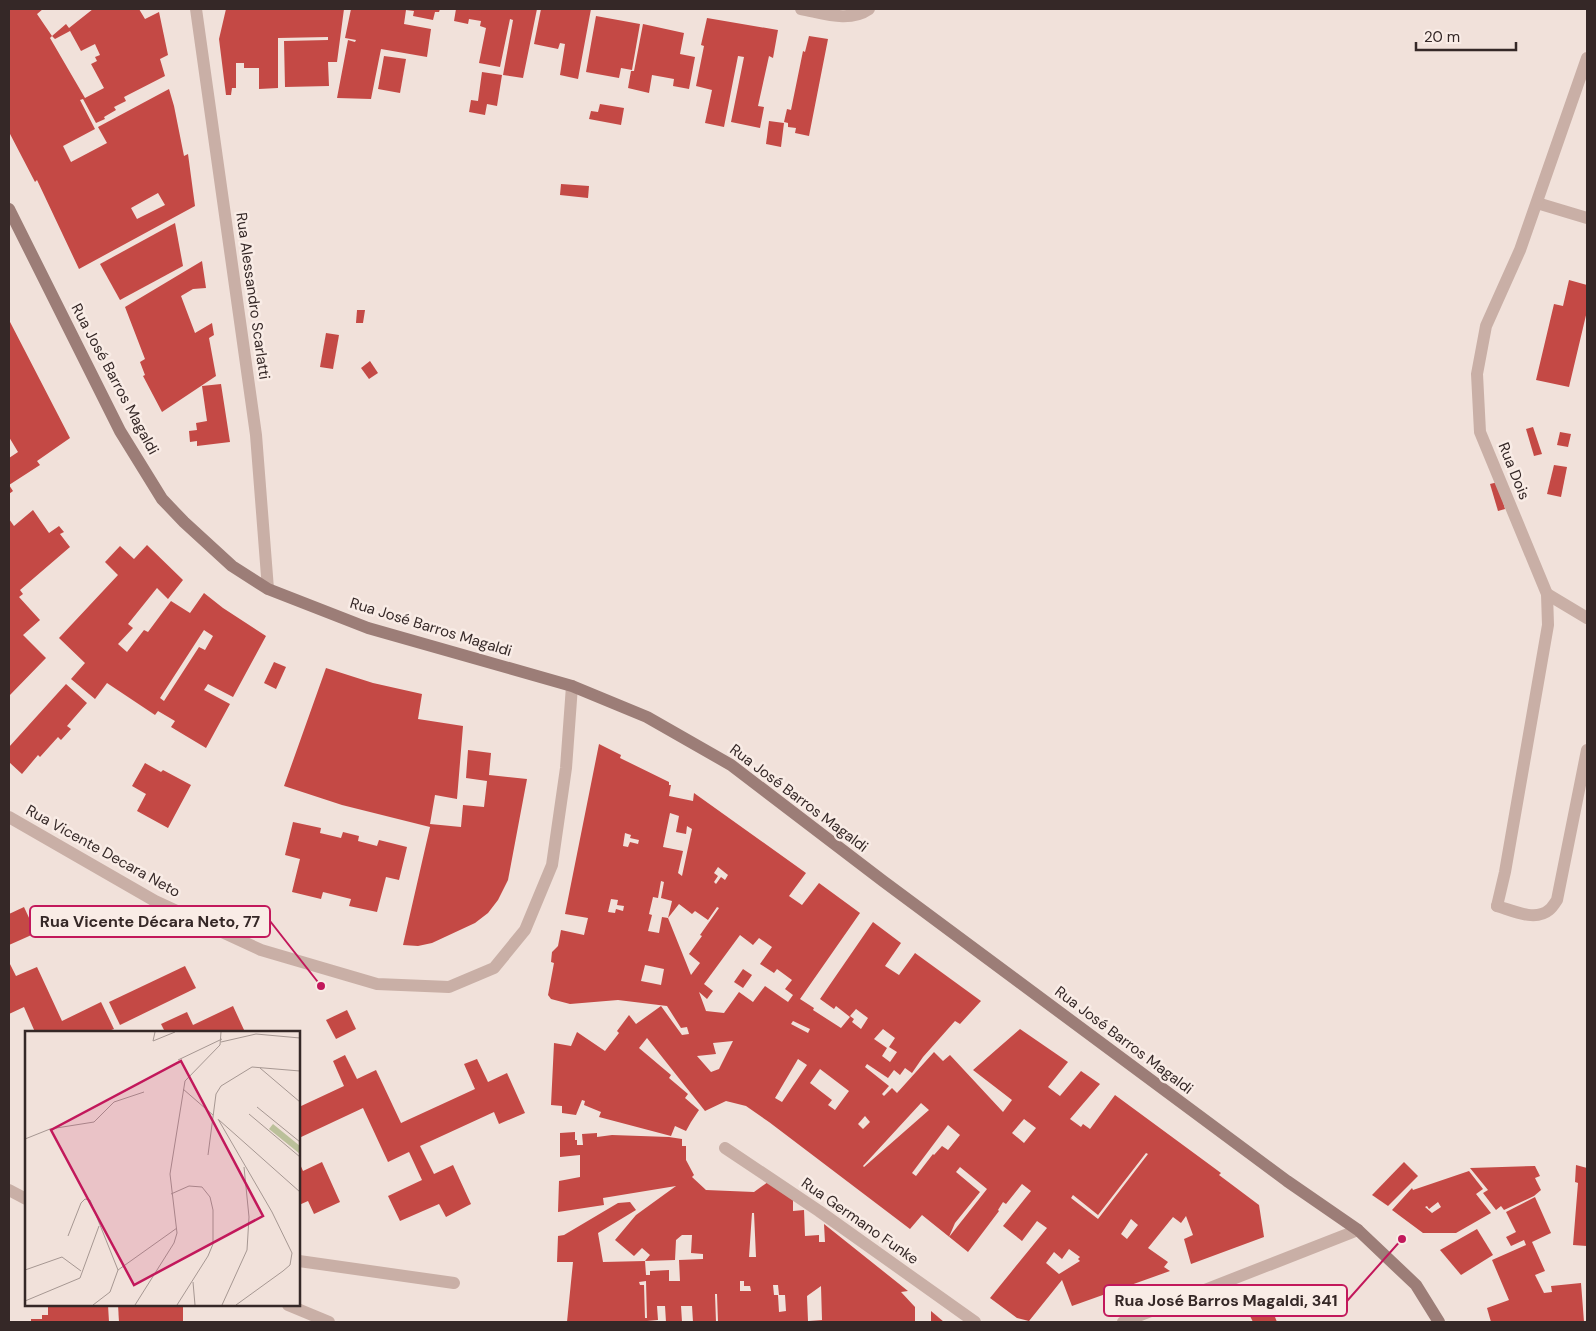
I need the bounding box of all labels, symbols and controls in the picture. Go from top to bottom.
scale bar [1416,20,1516,52]
text: 20 m [1424,27,1460,47]
street label: Rua Alessandro Scarlatti [231,211,275,381]
street label: Rua José Barros Magaldi [67,300,163,458]
street label: Rua Dois [1493,439,1535,503]
street label: Rua José Barros Magaldi [348,593,514,661]
street label: Rua José Barros Magaldi [726,739,872,857]
street label: Rua Vicente Decara Neto [22,800,184,902]
callout: Rua Vicente Décara Neto, 77 [30,906,270,937]
text: Rua Vicente Décara Neto, 77 [40,911,261,932]
street label: Rua José Barros Magaldi [1051,981,1197,1099]
inset map [25,1031,300,1306]
street label: Rua Germano Funke [797,1173,923,1269]
callout: Rua José Barros Magaldi, 341 [1104,1285,1347,1316]
text: Rua José Barros Magaldi, 341 [1114,1290,1338,1311]

